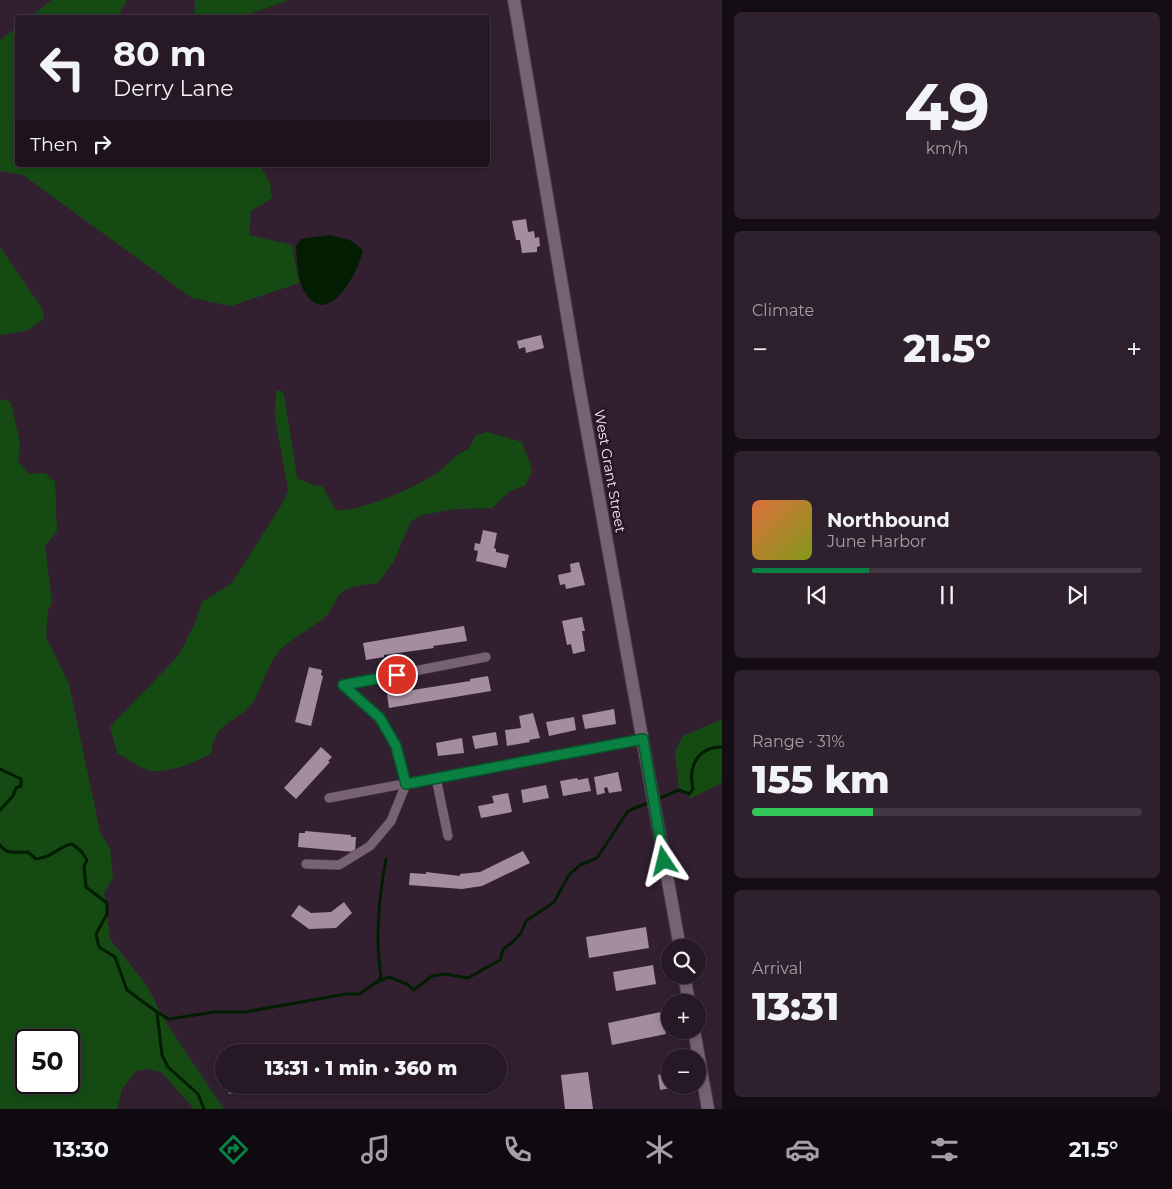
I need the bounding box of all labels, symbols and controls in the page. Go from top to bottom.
text: 80 m [113,32,207,75]
icon: left [30,35,95,100]
text: 49 [904,67,990,146]
text: Derry Lane [113,75,234,102]
icon: right [88,130,116,158]
text: Then [30,133,78,156]
text: km/h [926,139,968,158]
text: Climate [752,301,814,320]
text: 21.5° [903,325,991,372]
text: − [752,332,768,366]
text: + [1126,332,1142,366]
street label: West Grant Street [590,408,630,534]
text: Northbound [827,509,950,532]
text: June Harbor [827,532,926,551]
icon: previous [803,581,831,609]
icon: pause [933,581,961,609]
icon: next [1063,581,1091,609]
pin [376,654,418,696]
icon: arrive [383,661,411,689]
text: Range · 31% [752,732,845,751]
text: 155 km [752,756,890,803]
position arrow [637,834,689,886]
map controls [661,939,706,1094]
button: search [661,939,706,984]
text: Arrival [752,959,802,978]
text: 13:31 [752,983,839,1030]
button: + [661,994,706,1039]
speed limit sign: 50 [15,1029,80,1094]
button: − [661,1049,706,1094]
text: 13:31 · 1 min · 360 m [265,1057,457,1080]
icon: directions [216,1132,251,1167]
icon: music [358,1132,393,1167]
icon: phone [500,1132,535,1167]
icon: climate [642,1132,677,1167]
icon: car [785,1132,820,1167]
icon: filters [927,1132,962,1167]
text: 13:30 [54,1136,109,1163]
text: 21.5° [1069,1136,1118,1163]

